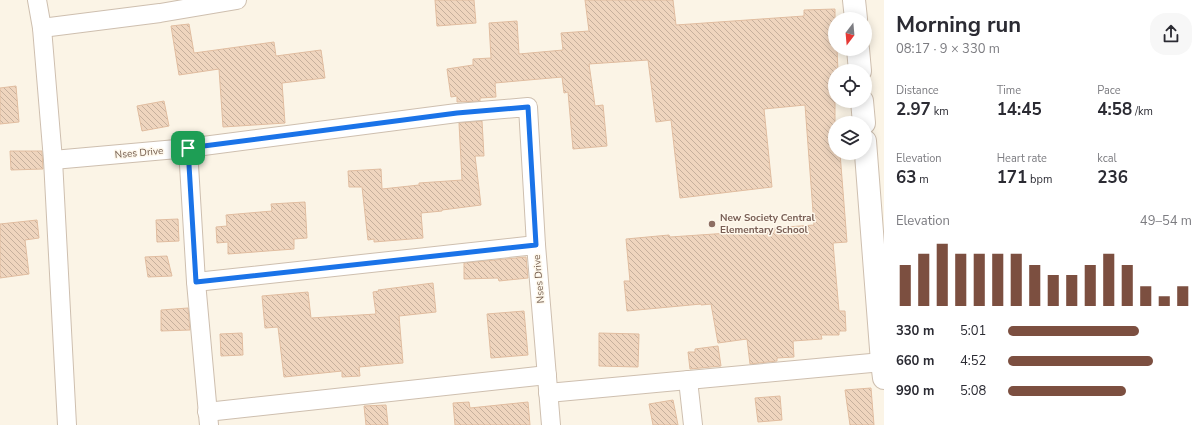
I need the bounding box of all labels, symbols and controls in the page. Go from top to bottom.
text: Morning run [896,10,1021,40]
north arrow [828,12,872,56]
map controls [828,12,872,160]
button: share [1150,13,1192,55]
text: 08:17 · 9 × 330 m [896,40,1000,58]
button: locate [828,64,872,108]
text: Distance [896,83,939,98]
text: Time [997,83,1021,98]
text: Pace [1097,83,1121,98]
text: 2.97 [896,98,931,121]
text: 14:45 [997,98,1042,121]
text: 4:58 [1097,98,1132,121]
text: km [931,104,949,119]
text: /km [1132,104,1153,119]
button: layers [828,116,872,160]
pin [171,131,205,165]
icon: arrive [177,137,199,159]
street label: Nses Drive [114,144,164,162]
text: Elevation [896,151,942,166]
text: Heart rate [997,151,1047,166]
text: kcal [1097,151,1117,166]
text: 63 [896,166,916,189]
text: 171 [997,166,1027,189]
text: 236 [1097,166,1128,189]
text: m [916,172,929,187]
text: bpm [1027,172,1052,187]
place label: New Society Central Elementary School [720,211,816,237]
text: Elevation [896,212,950,230]
text: 49–54 m [1140,212,1192,230]
marker: New Society Central Elementary School [707,219,717,229]
street label: Nses Drive [530,254,548,304]
text: 330 m [896,322,934,340]
text: 5:01 [960,322,986,340]
text: 660 m [896,352,934,370]
text: 4:52 [960,352,986,370]
text: 990 m [896,382,934,400]
text: 5:08 [960,382,986,400]

